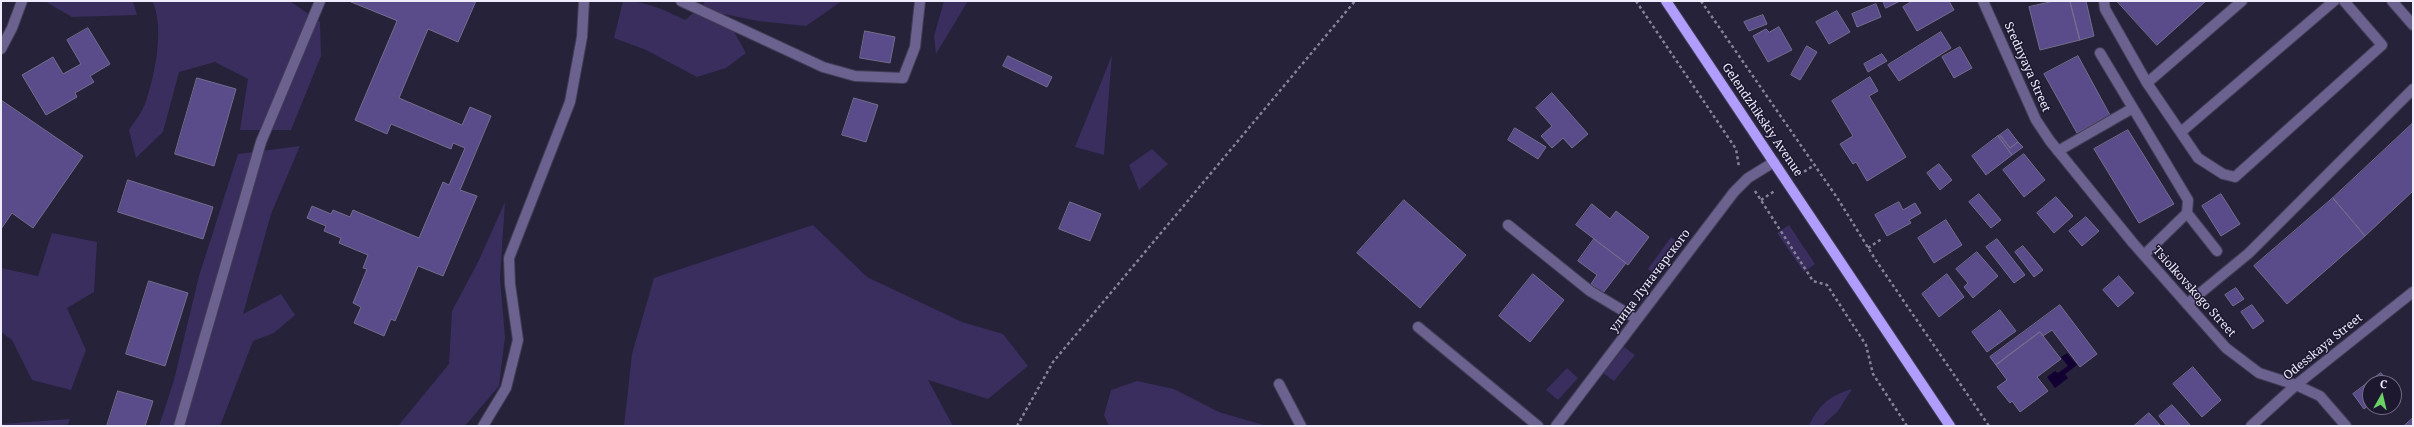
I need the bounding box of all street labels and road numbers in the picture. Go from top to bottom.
street label: Srednyaya Street [2001,20,2053,114]
street label: Gelendzhikskiy Avenue [1719,60,1805,180]
street label: улица Луначарского [1607,227,1693,335]
street label: Tsiolkovskogo Street [2150,244,2238,340]
street label: Odesskaya Street [2281,311,2365,383]

